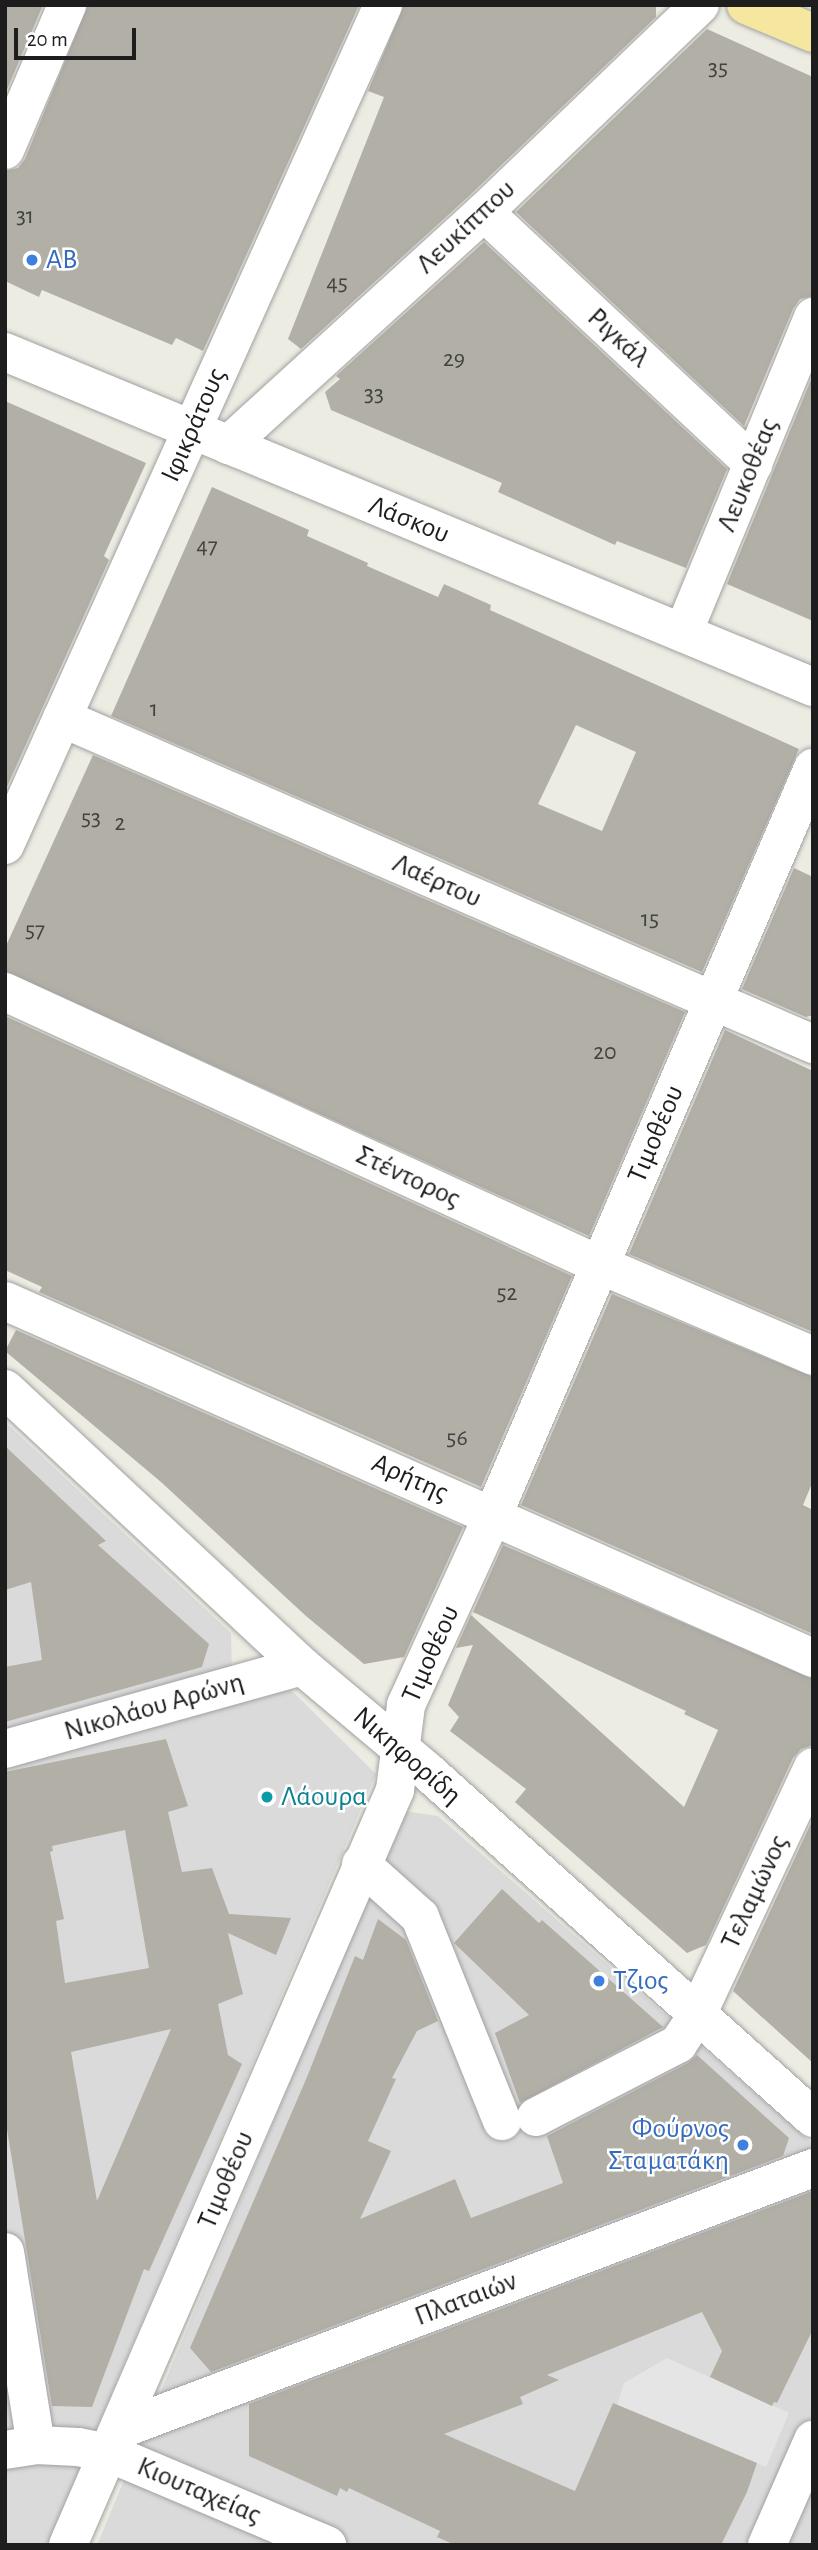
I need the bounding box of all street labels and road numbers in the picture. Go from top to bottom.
street label: Λευκίππου [410,173,522,281]
street label: Ριγκάλ [580,301,656,375]
street label: Ιφικράτους [154,363,234,487]
street label: Λευκοθέας [710,413,786,537]
street label: Λάσκου [364,489,454,551]
street label: Λαέρτου [387,847,487,915]
street label: Τιμοθέου [620,1080,692,1188]
street label: Στέντορος [350,1138,466,1216]
street label: Αρήτης [366,1446,454,1510]
street label: Τιμοθέου [395,1600,467,1708]
street label: Νικολάου Αρώνη [60,1665,248,1749]
street label: Νικηφορίδη [346,1700,468,1812]
street label: Τελαμώνος [714,1830,796,1954]
street label: Τιμοθέου [190,2126,262,2234]
street label: Πλαταιών [410,2264,522,2334]
street label: Κιουταχείας [132,2450,266,2532]

